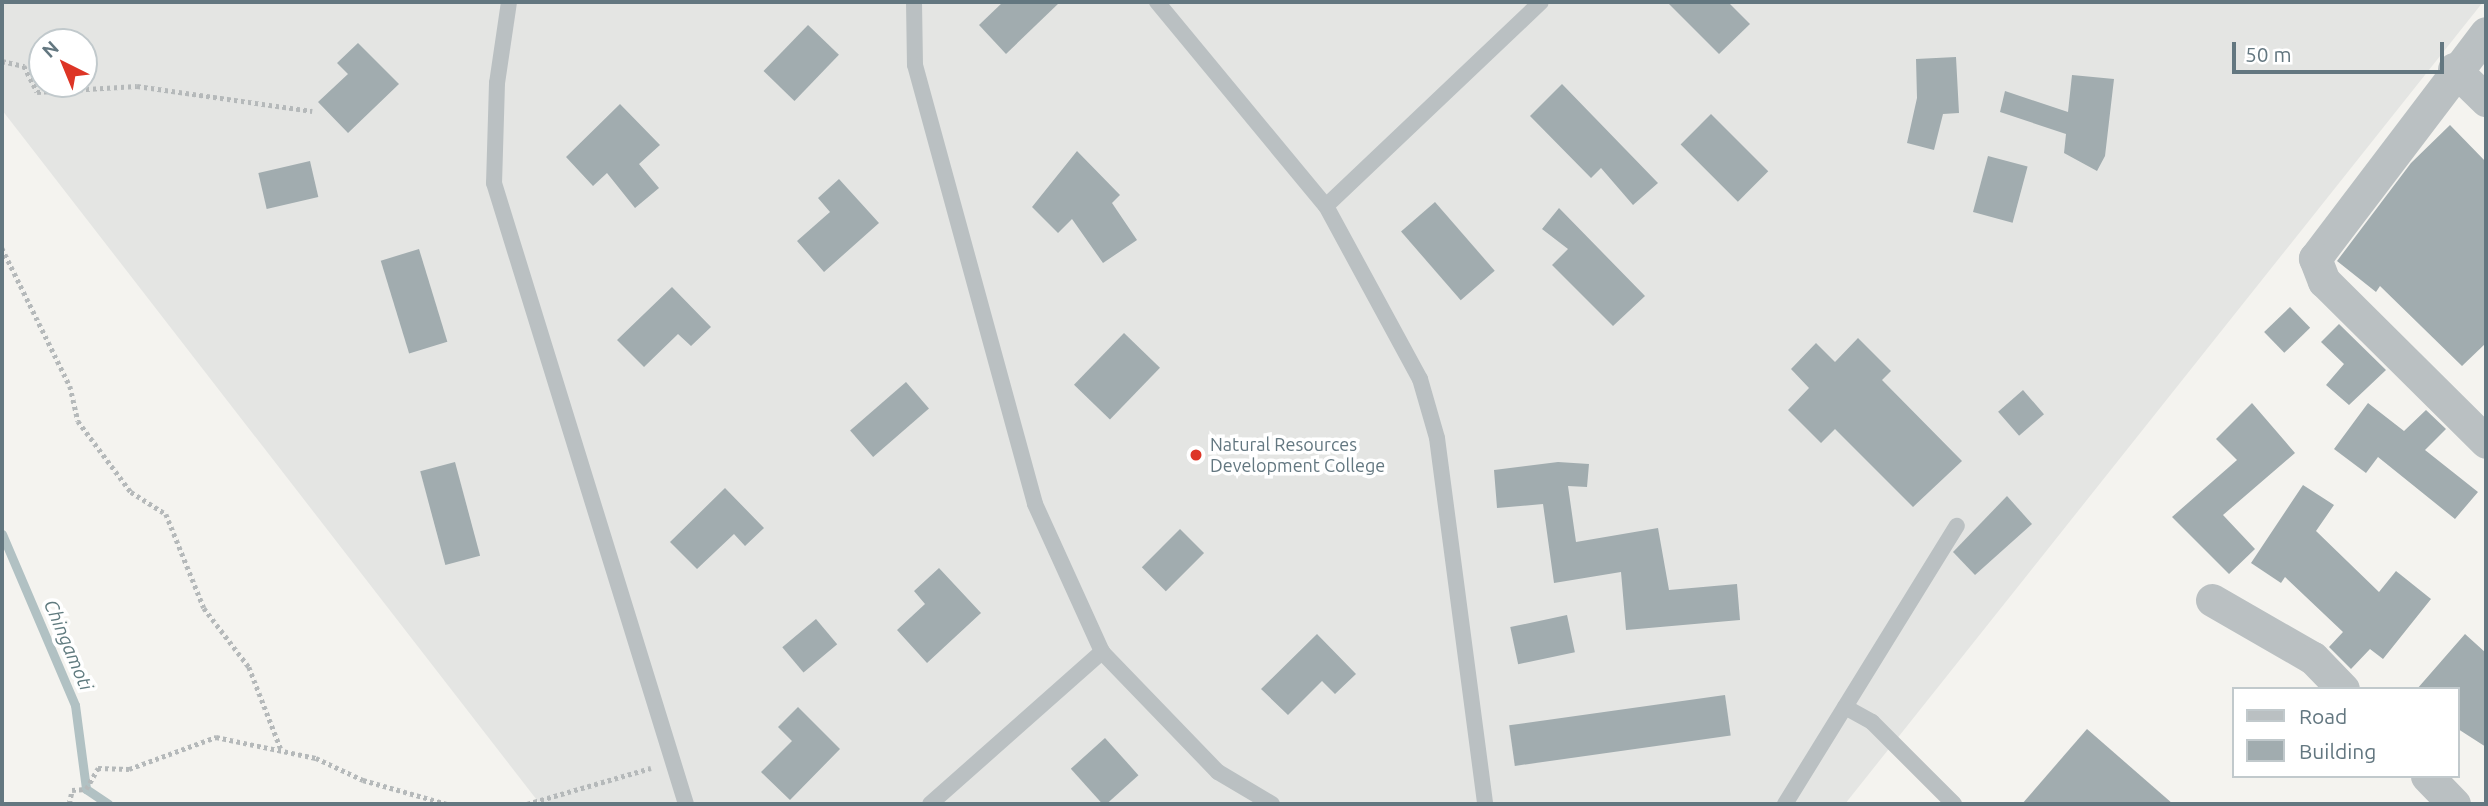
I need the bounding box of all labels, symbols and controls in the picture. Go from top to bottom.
north arrow [28,28,98,98]
scale bar [2236,28,2448,72]
text: N [37,36,63,62]
text: 50 m [2245,42,2292,66]
place label: Natural Resources Development College [1210,434,1385,476]
marker: Natural Resources Development College [1188,447,1204,463]
water label: Chingamoti [39,596,97,694]
legend [2232,687,2460,778]
text: Road [2299,704,2347,728]
text: Building [2299,739,2376,763]

